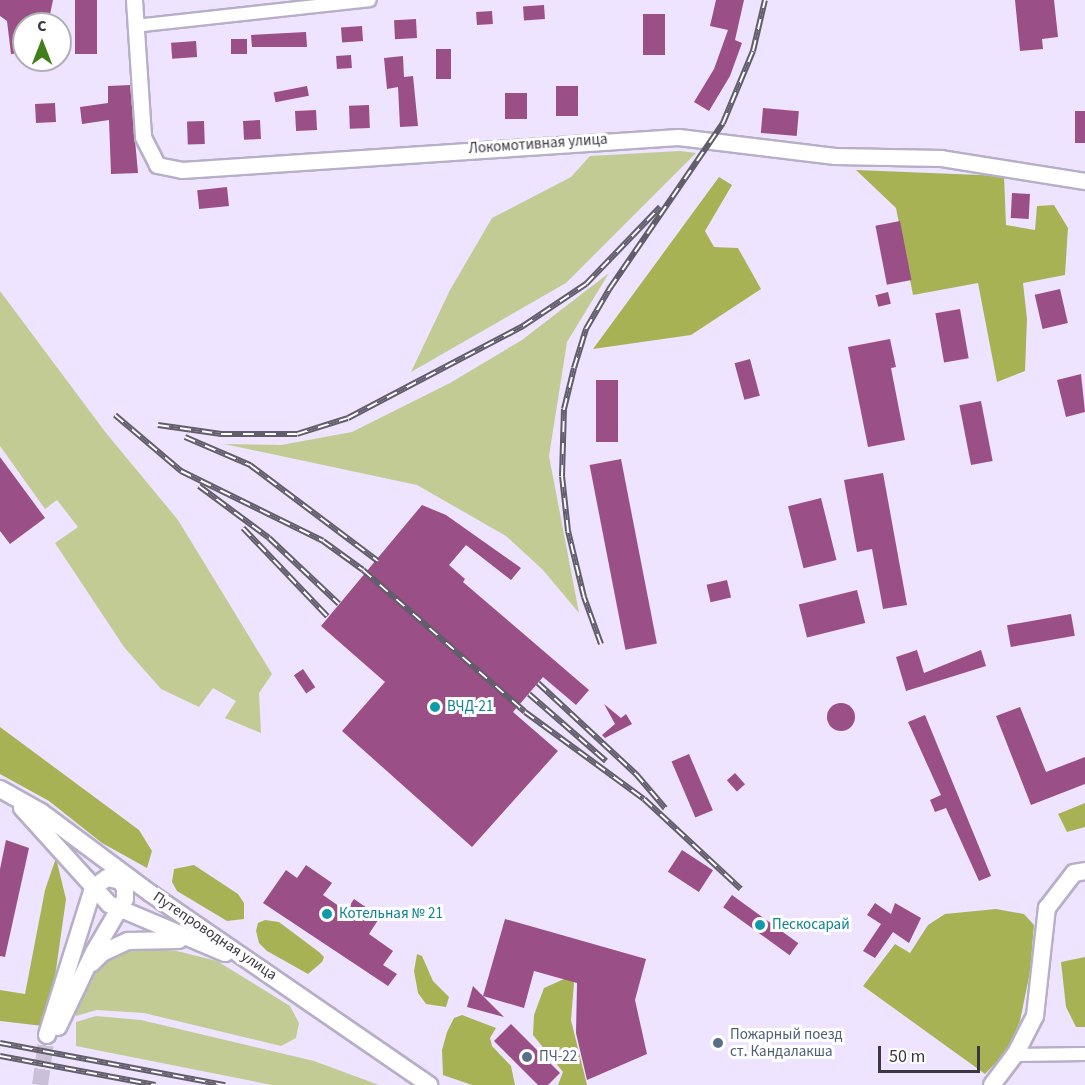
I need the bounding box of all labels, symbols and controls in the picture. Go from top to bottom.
north arrow [12,12,72,72]
text: С [37,15,47,37]
street label: Локомотивная улица [468,130,608,158]
place label: ВЧД-21 [447,698,493,716]
marker: ВЧД-21 [428,700,442,714]
street label: Путепроводная улица [150,888,280,984]
place label: Котельная № 21 [339,905,443,923]
marker: Котельная № 21 [320,907,334,921]
place label: Пескосарай [772,916,850,934]
marker: Пескосарай [753,918,767,932]
place label: Пожарный поезд ст. Кандалакша [730,1025,843,1060]
scale bar [881,1034,983,1072]
marker: Пожарный поезд ст. Кандалакша [711,1036,725,1050]
text: 50 m [889,1044,925,1069]
place label: ПЧ-22 [539,1048,577,1066]
marker: ПЧ-22 [520,1050,534,1064]

